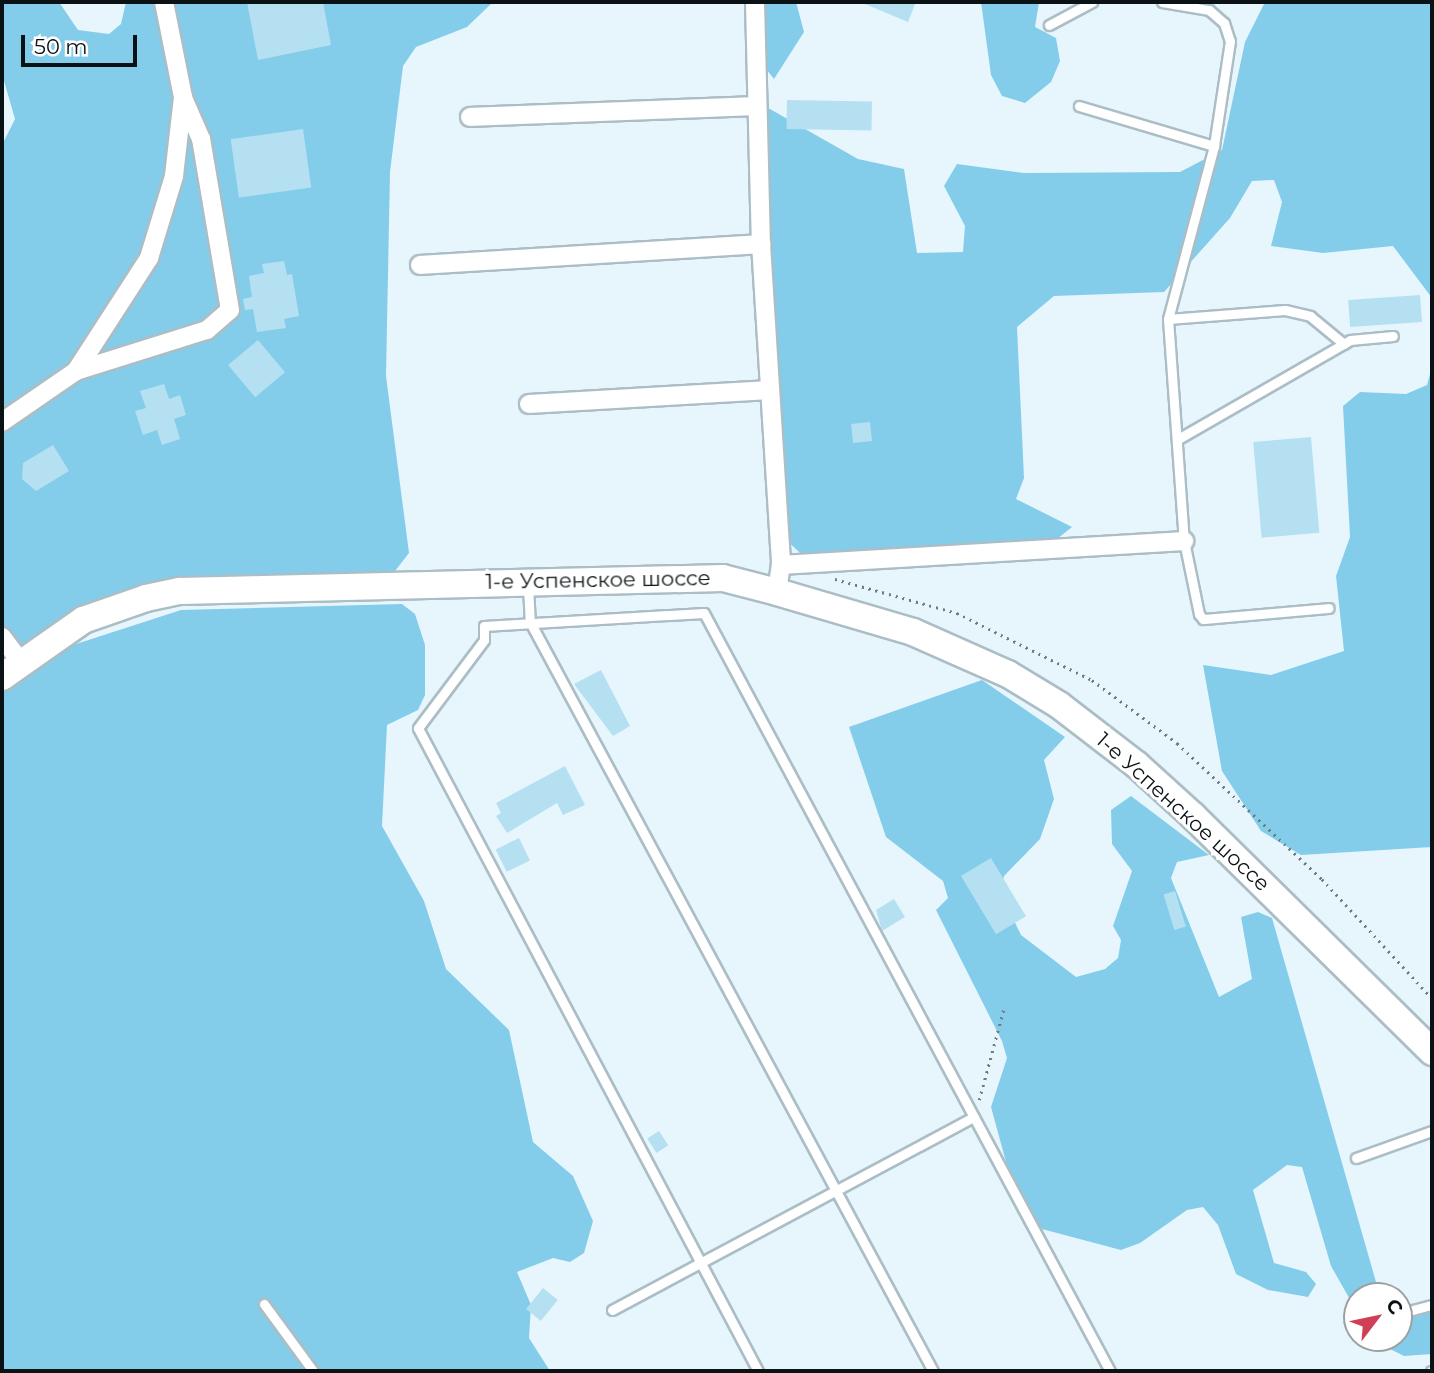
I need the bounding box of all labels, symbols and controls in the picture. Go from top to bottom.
scale bar [24,21,140,65]
text: 50 m [34,34,88,59]
street label: 1-е Успенское шоссе [485,565,711,595]
street label: 1-е Успенское шоссе [1091,727,1275,897]
north arrow [1343,1282,1413,1352]
text: С [1381,1295,1408,1319]

